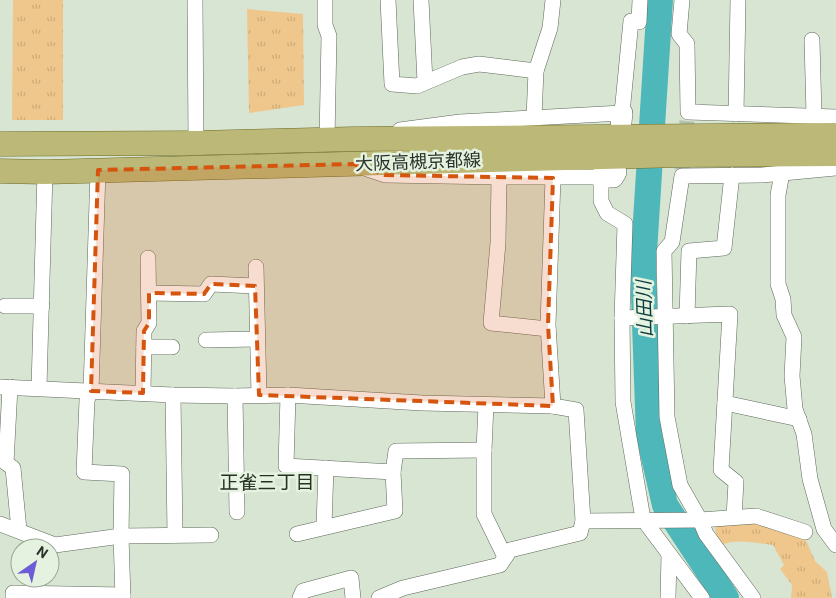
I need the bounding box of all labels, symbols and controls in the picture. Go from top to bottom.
street label: 大阪高槻京都線 [355,149,481,174]
water label: 山田川 [632,278,657,338]
district label: 正雀三丁目 [219,471,315,494]
north arrow [10,538,60,588]
text: N [34,543,51,562]

